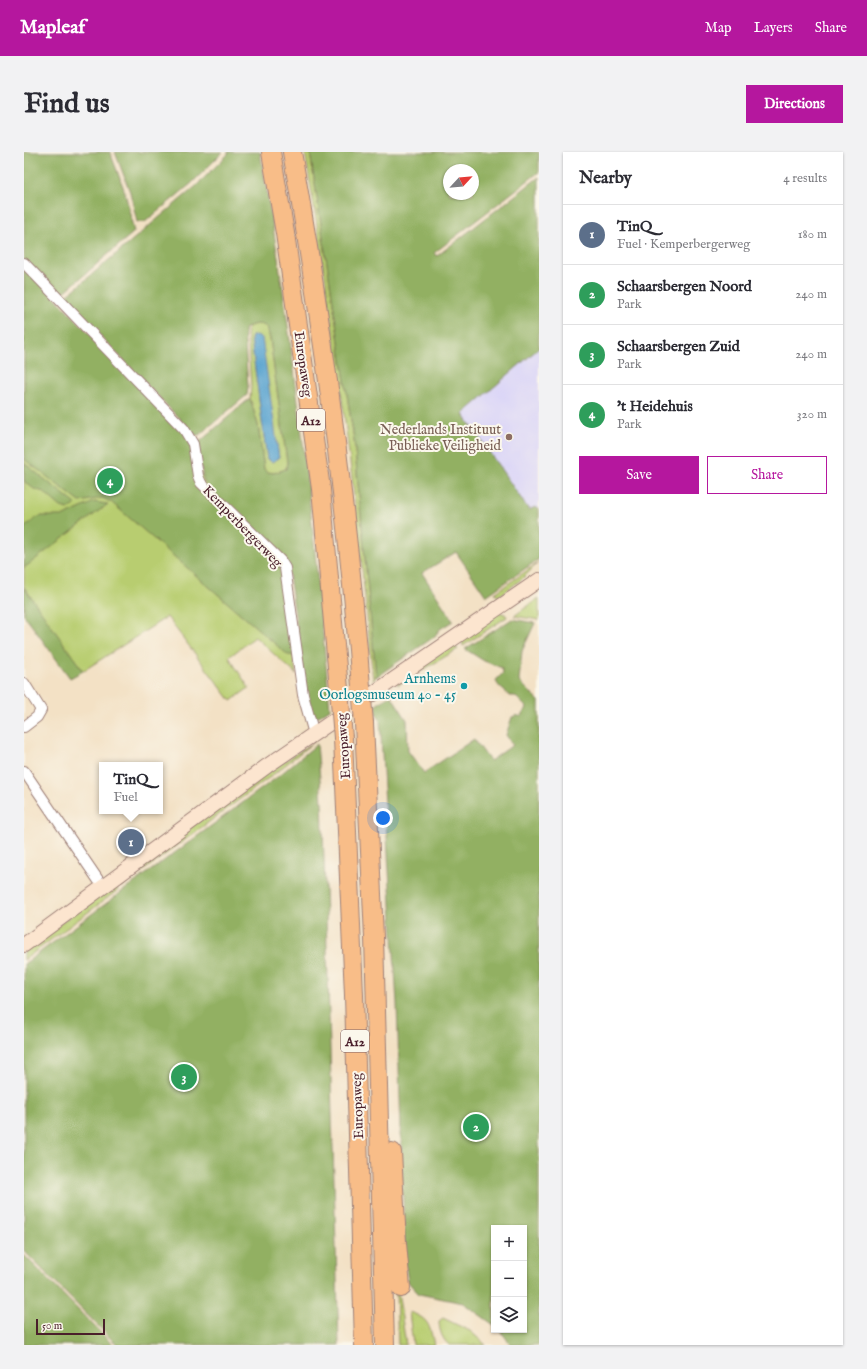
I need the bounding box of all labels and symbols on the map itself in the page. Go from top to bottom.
north arrow [443,164,479,200]
street label: Europaweg [289,330,317,399]
road number: A12 [297,409,325,431]
place label: Nederlands Instituut Publieke Veiligheid [380,421,502,455]
marker: Nederlands Instituut Publieke Veiligheid [504,432,514,442]
pin: 4 [97,466,123,496]
street label: Kemperbergerweg [198,482,287,572]
place label: Arnhems Oorlogsmuseum 40 - 45 [319,670,456,704]
marker: Arnhems Oorlogsmuseum 40 - 45 [459,681,469,691]
street label: Europaweg [333,712,355,780]
your location [373,808,393,828]
pin: 1 [118,827,144,857]
road number: A12 [341,1030,369,1052]
pin: 3 [171,1062,197,1092]
street label: Europaweg [348,1072,368,1139]
pin: 2 [463,1112,489,1142]
scale bar [36,1317,105,1336]

